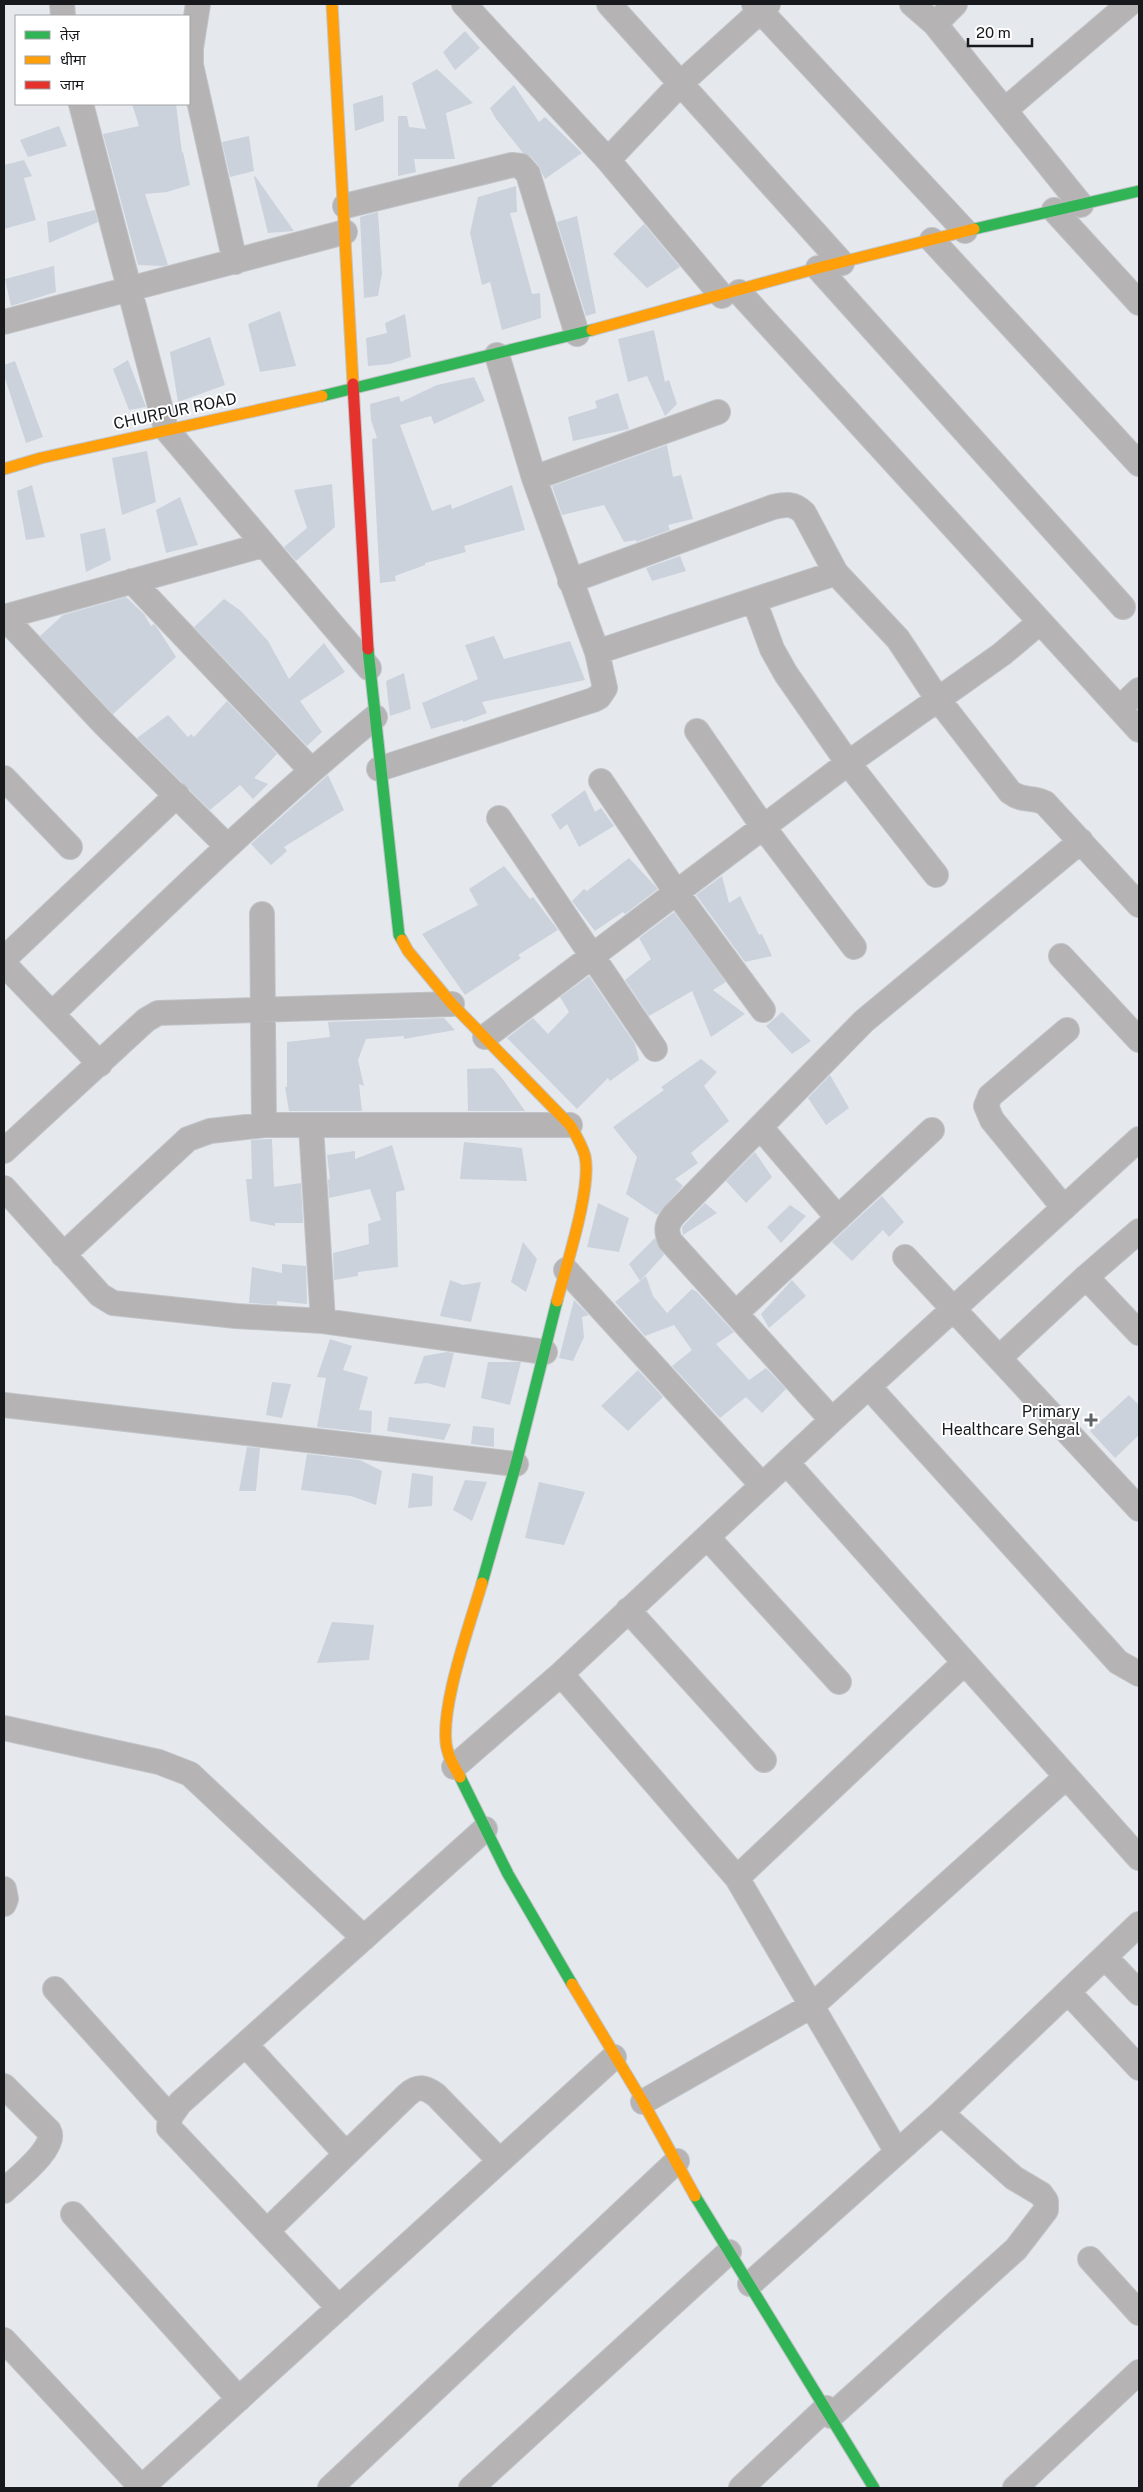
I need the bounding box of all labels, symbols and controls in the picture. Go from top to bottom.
legend [15,15,190,105]
scale bar [968,15,1032,47]
text: 20 m [976,24,1011,41]
text: तेज़ [60,26,81,43]
text: धीमा [60,51,87,68]
text: जाम [60,76,85,93]
street label: CHURPUR ROAD [112,389,238,433]
place label: Primary Healthcare Sehgal [942,1402,1080,1439]
marker: Primary Healthcare Sehgal [1084,1413,1098,1427]

